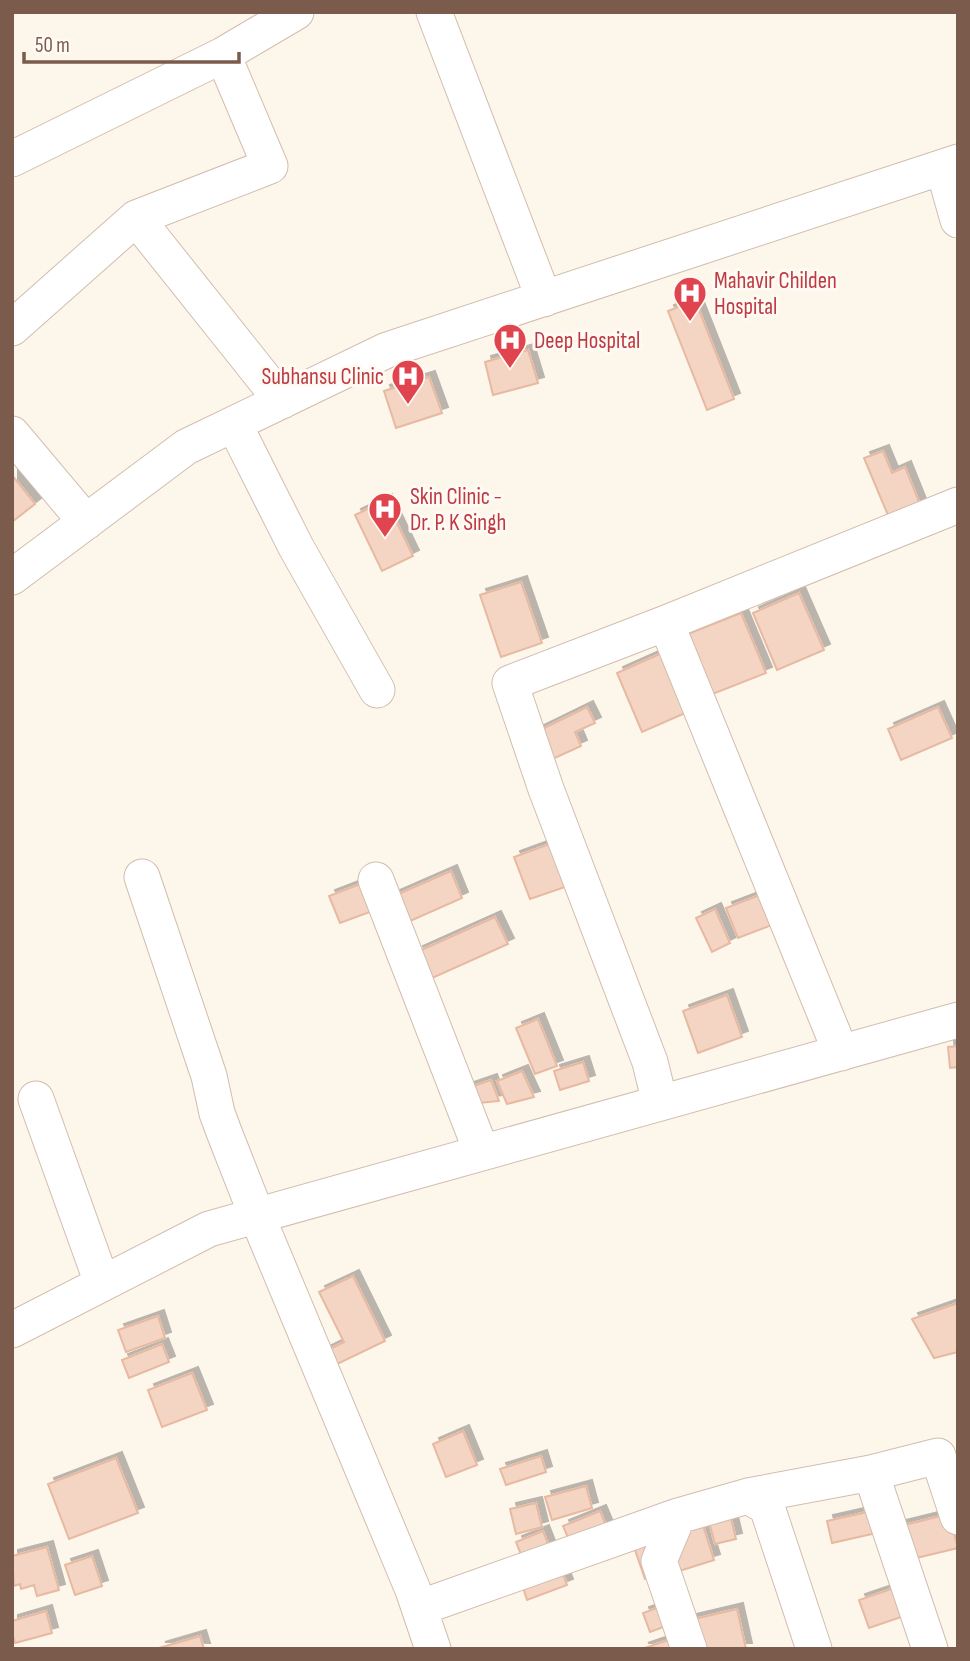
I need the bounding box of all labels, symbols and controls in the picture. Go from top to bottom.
scale bar [24,21,240,65]
text: 50 m [35,33,70,58]
place label: Mahavir Childen Hospital [714,267,837,321]
hospital icon: Mahavir Childen Hospital [671,274,709,323]
hospital icon: Deep Hospital [491,321,529,370]
place label: Deep Hospital [534,327,640,355]
hospital icon: Subhansu Clinic [389,357,427,406]
place label: Subhansu Clinic [261,363,384,391]
place label: Skin Clinic - Dr. P. K Singh [410,483,506,537]
hospital icon: Skin Clinic - Dr. P. K Singh [366,490,404,539]

